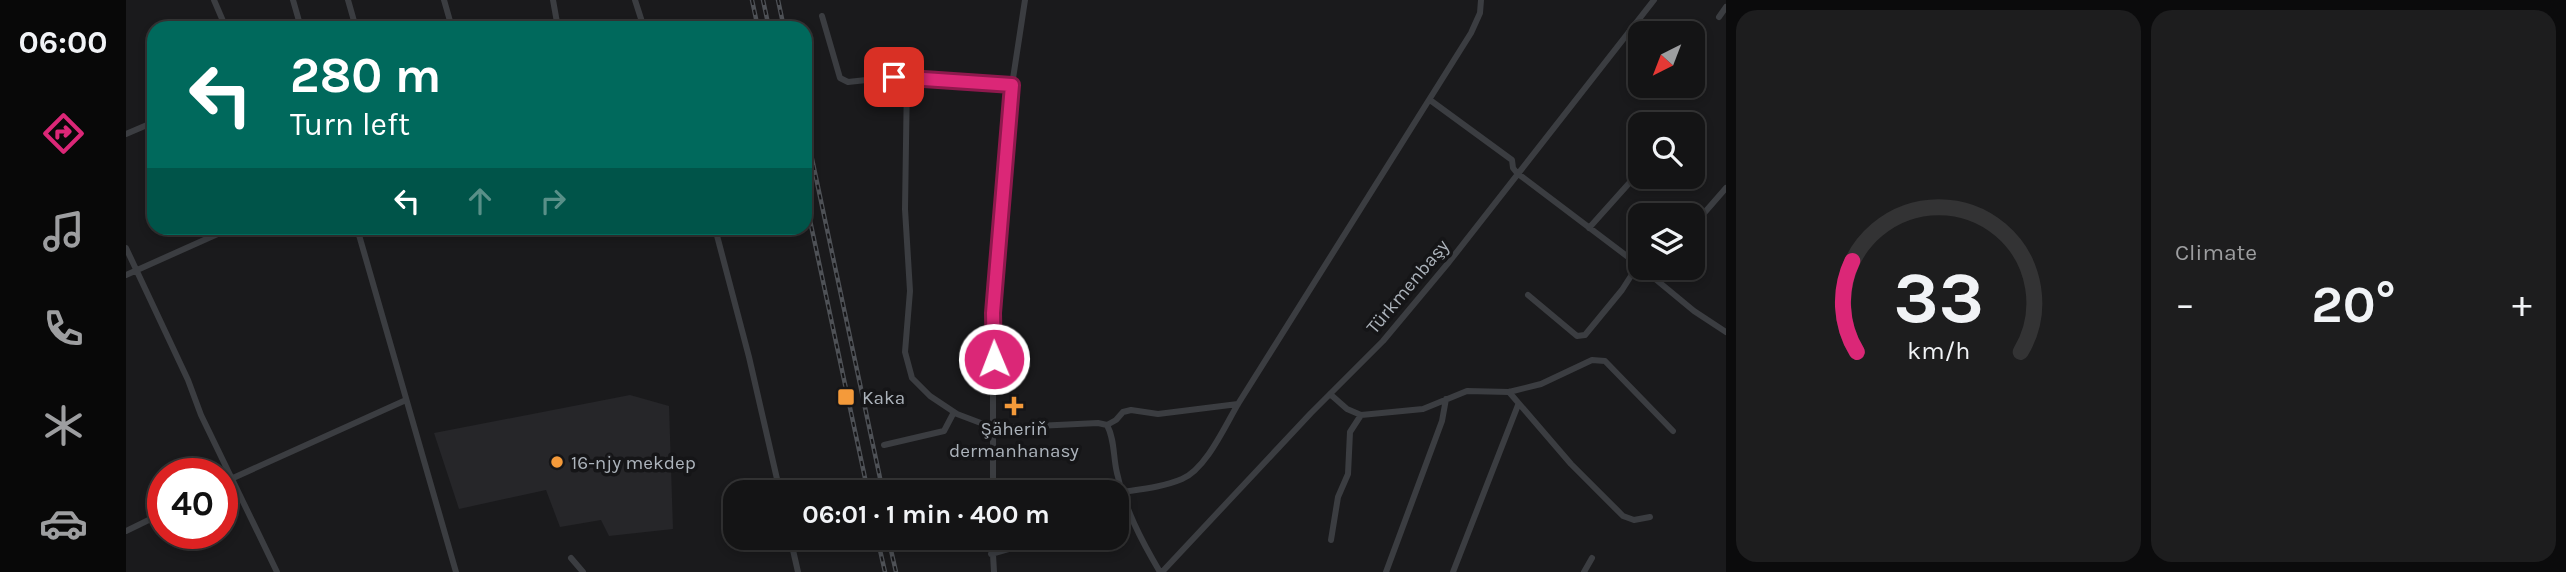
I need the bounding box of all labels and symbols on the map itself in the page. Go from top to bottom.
north arrow [1628,21,1704,98]
pin [864,47,924,107]
street label: Türkmenbaşy [1362,235,1454,338]
position arrow [957,322,1031,396]
marker: Kaka [836,387,856,407]
place label: Kaka [862,387,905,409]
marker: Şäheriň dermanhanasy [1006,398,1022,414]
place label: Şäheriň dermanhanasy [949,418,1079,462]
place label: 16-njy mekdep [571,452,696,474]
marker: 16-njy mekdep [549,454,565,470]
speed limit sign: 40 [147,458,238,549]

